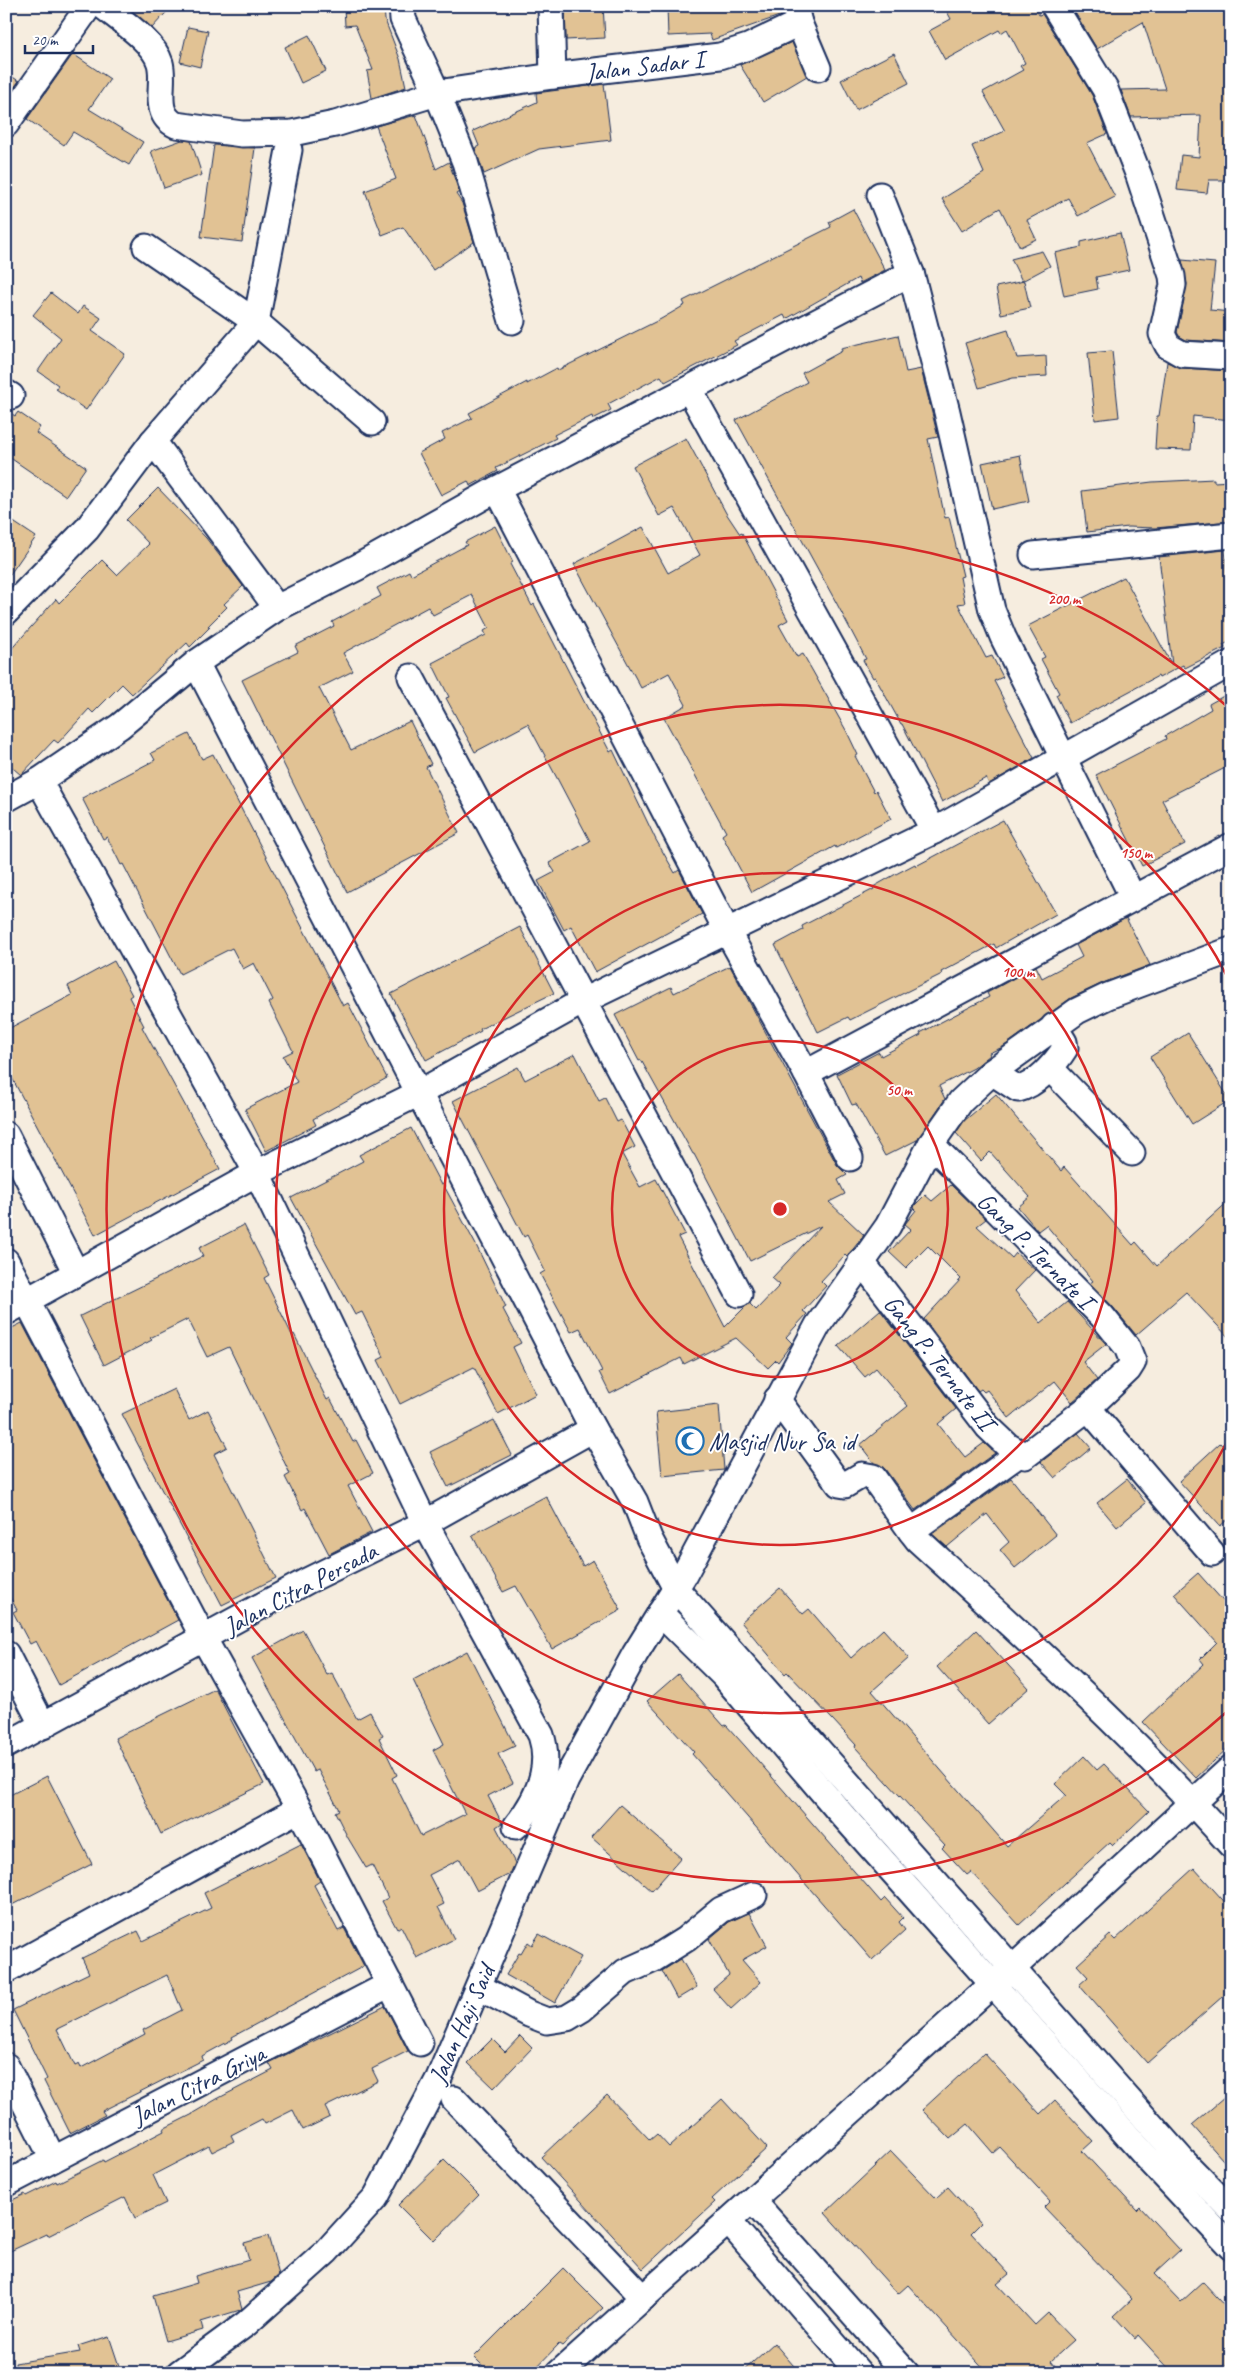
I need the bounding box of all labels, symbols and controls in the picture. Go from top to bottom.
scale bar [25,22,92,54]
text: 20 m [32,31,59,50]
street label: Jalan Sadar I [583,42,711,89]
text: 200 m [1048,590,1082,609]
text: 150 m [1120,844,1154,863]
text: 100 m [1002,963,1036,982]
text: 50 m [886,1081,913,1100]
street label: Gang P. Ternate I [970,1186,1105,1320]
centre of rings [771,1200,789,1218]
street label: Gang P. Ternate II [877,1289,1005,1440]
mosque icon: Masjid Nur Sa id [675,1426,705,1456]
place label: Masjid Nur Sa id [709,1426,859,1458]
street label: Jalan Citra Persada [217,1534,384,1643]
street label: Jalan Haji Said [421,1956,504,2089]
street label: Jalan Citra Griya [125,2036,273,2133]

